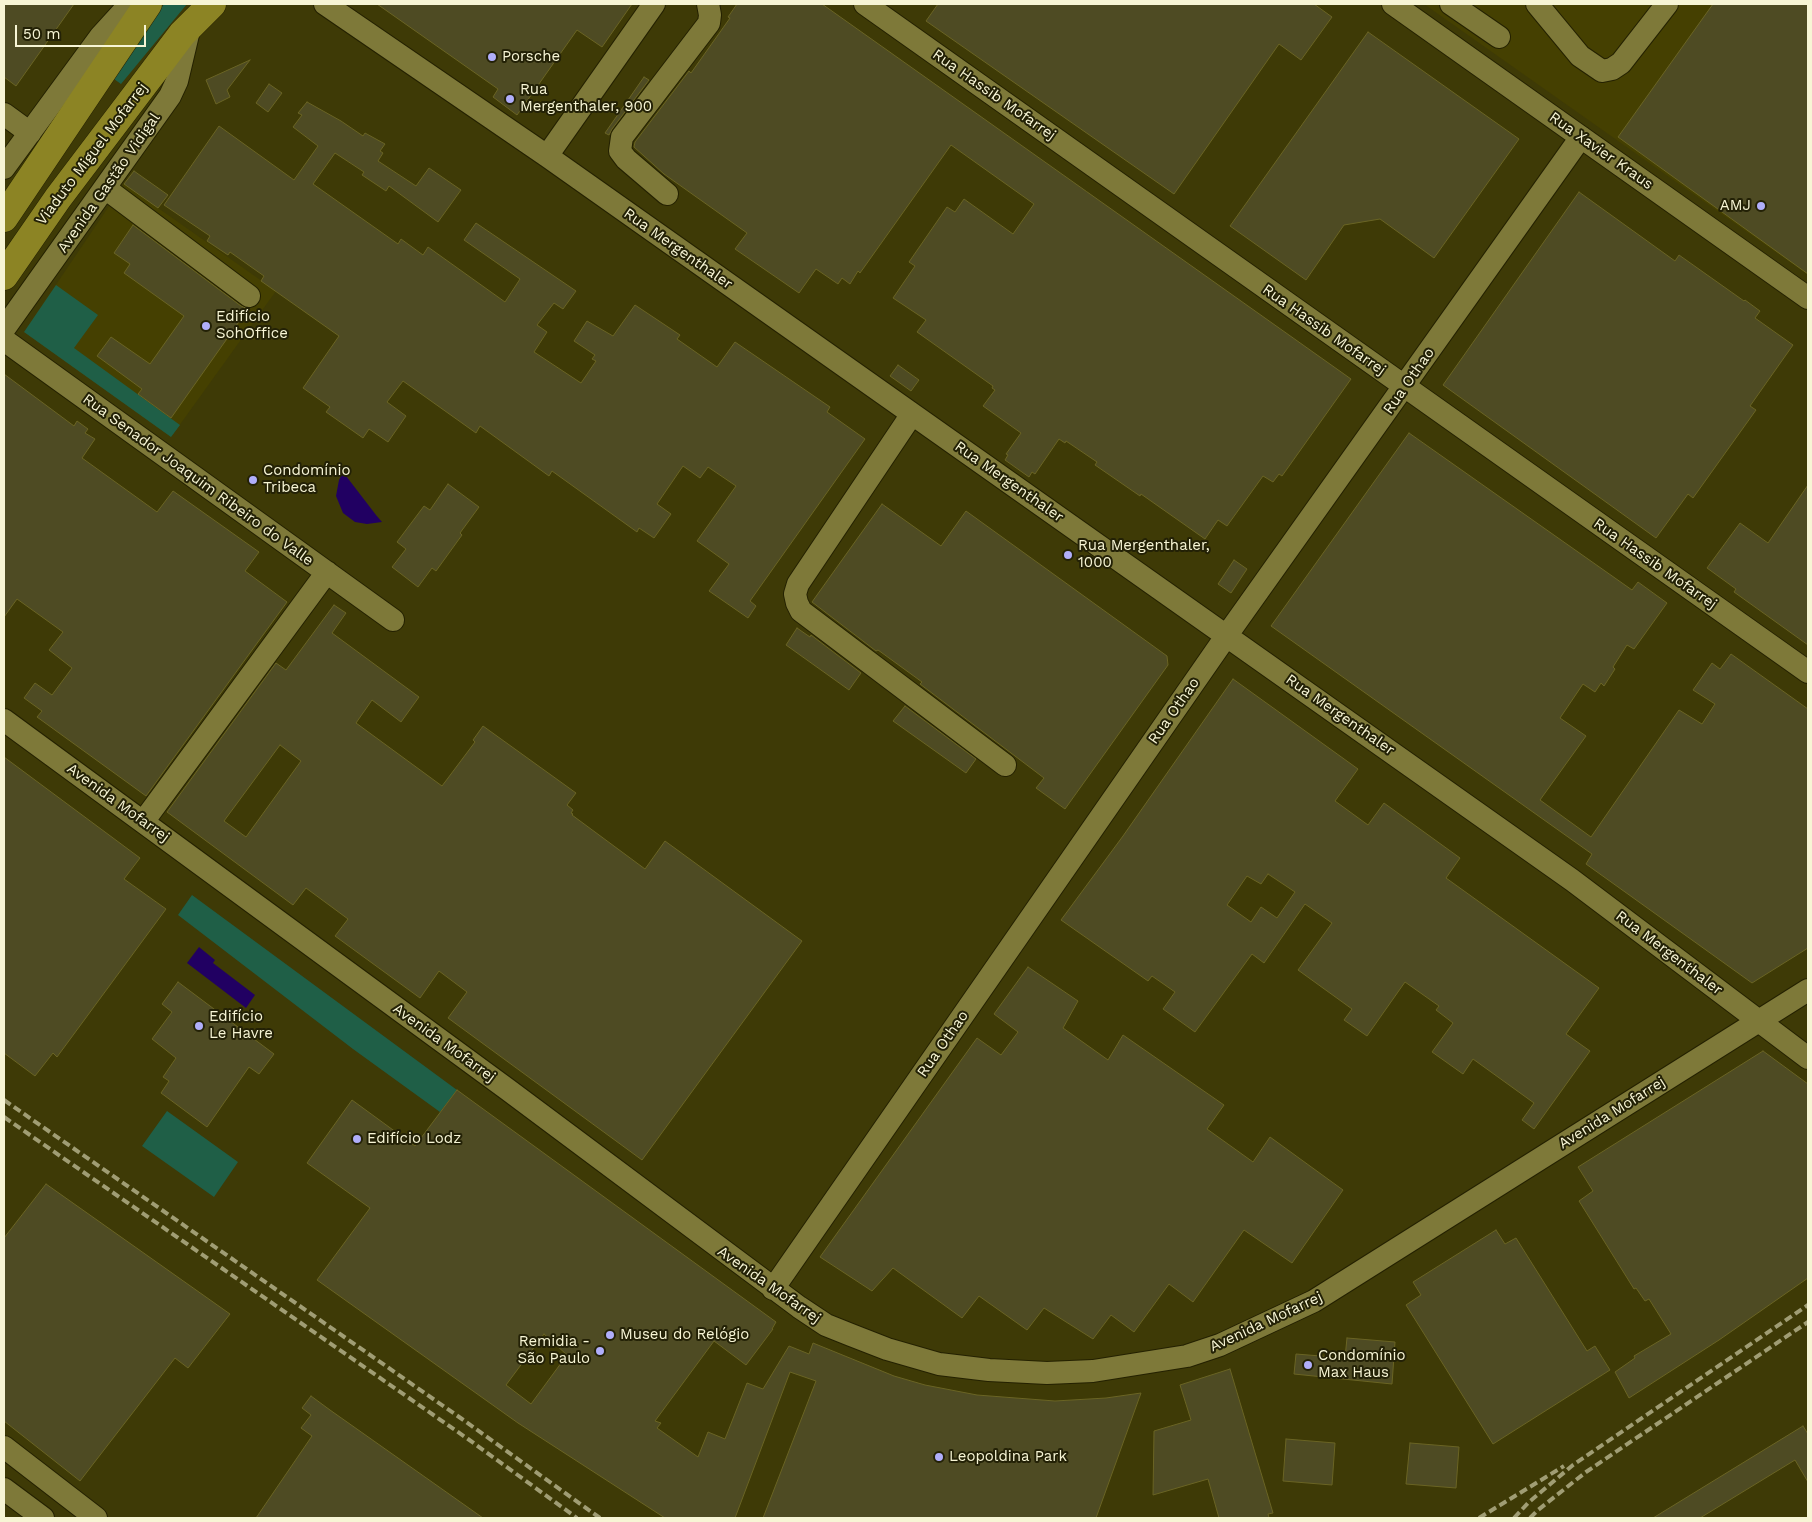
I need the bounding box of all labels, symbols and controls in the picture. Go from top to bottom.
scale bar [18,15,149,47]
text: 50 m [23,25,60,43]
street label: Rua Hassib Mofarrej [929,46,1059,144]
place label: Porsche [502,48,560,66]
marker: Porsche [486,51,498,63]
street label: Viaduto Miguel Mofarrej [33,79,151,229]
place label: Rua Mergenthaler, 900 [520,81,652,116]
marker: Rua Mergenthaler, 900 [504,93,516,105]
street label: Rua Xavier Kraus [1546,108,1656,194]
street label: Avenida Gastão Vidigal [54,110,164,256]
place label: AMJ [1720,197,1751,215]
marker: AMJ [1755,200,1767,212]
street label: Rua Mergenthaler [620,205,736,293]
street label: Rua Hassib Mofarrej [1259,281,1389,379]
place label: Edifício SohOffice [216,308,288,343]
marker: Edifício SohOffice [200,320,212,332]
street label: Rua Othao [1380,344,1438,418]
street label: Rua Senador Joaquim Ribeiro do Valle [79,390,317,570]
street label: Rua Mergenthaler [951,438,1067,526]
place label: Condomínio Tribeca [263,462,351,497]
marker: Condomínio Tribeca [247,474,259,486]
street label: Rua Hassib Mofarrej [1590,515,1720,613]
place label: Rua Mergenthaler, 1000 [1078,537,1210,572]
marker: Rua Mergenthaler, 1000 [1062,549,1074,561]
street label: Rua Mergenthaler [1282,671,1398,759]
street label: Rua Othao [1145,674,1203,748]
street label: Avenida Mofarrej [63,760,173,846]
street label: Rua Mergenthaler [1612,907,1726,999]
street label: Avenida Mofarrej [389,1000,499,1086]
street label: Rua Othao [914,1007,972,1081]
place label: Edifício Le Havre [209,1008,273,1043]
marker: Edifício Le Havre [193,1020,205,1032]
street label: Avenida Mofarrej [1555,1073,1669,1153]
place label: Edifício Lodz [367,1130,461,1148]
marker: Edifício Lodz [351,1133,363,1145]
street label: Avenida Mofarrej [714,1243,824,1327]
street label: Avenida Mofarrej [1207,1288,1325,1356]
place label: Museu do Relógio [620,1326,749,1344]
marker: Museu do Relógio [604,1329,616,1341]
place label: Remidia - São Paulo [517,1333,590,1368]
marker: Remidia - São Paulo [594,1345,606,1357]
place label: Condomínio Max Haus [1318,1347,1406,1382]
marker: Condomínio Max Haus [1302,1359,1314,1371]
place label: Leopoldina Park [949,1448,1067,1466]
marker: Leopoldina Park [933,1451,945,1463]

